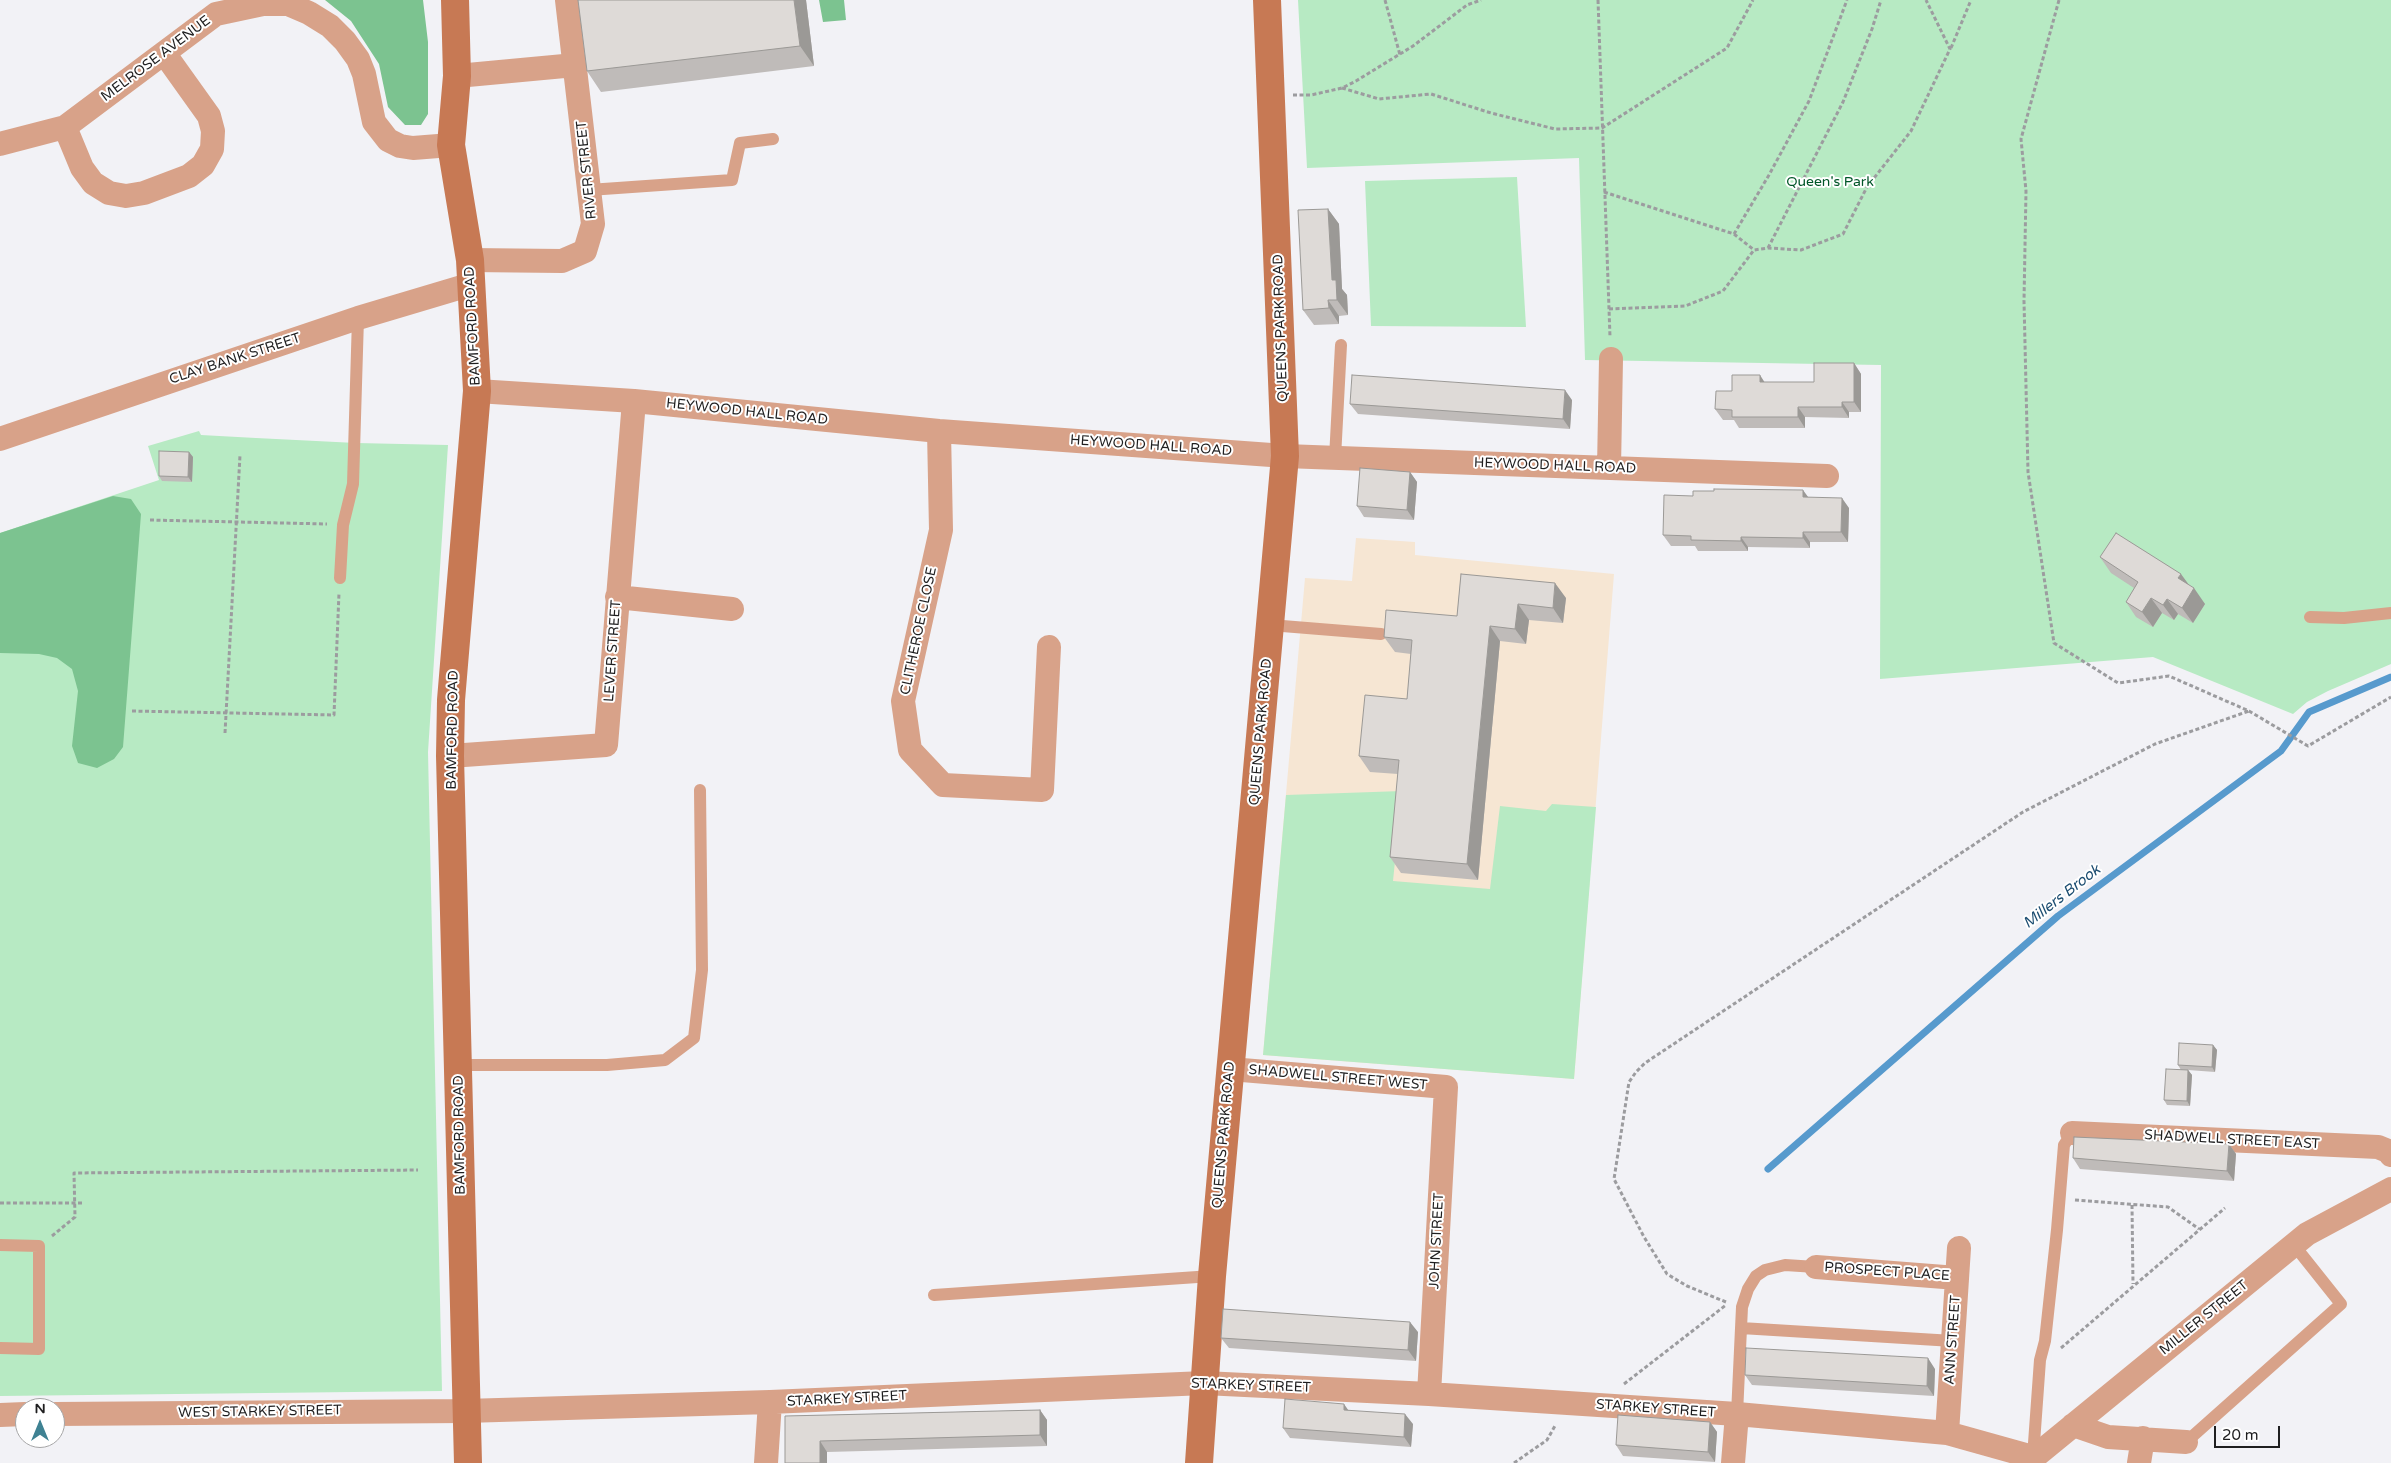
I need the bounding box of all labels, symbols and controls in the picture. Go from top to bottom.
street label: MELROSE AVENUE [98,12,214,106]
street label: RIVER STREET [573,120,601,220]
park label: Queen's Park [1786,174,1874,190]
street label: QUEENS PARK ROAD [1270,254,1292,402]
street label: BAMFORD ROAD [461,266,485,386]
street label: CLAY BANK STREET [167,330,303,388]
street label: HEYWOOD HALL ROAD [665,395,829,429]
street label: HEYWOOD HALL ROAD [1069,432,1233,460]
street label: HEYWOOD HALL ROAD [1474,455,1636,477]
street label: CLITHEROE CLOSE [897,565,941,697]
street label: LEVER STREET [601,599,625,703]
street label: QUEENS PARK ROAD [1246,658,1276,806]
street label: BAMFORD ROAD [444,670,462,790]
water label: Millers Brook [2020,861,2104,933]
street label: QUEENS PARK ROAD [1209,1061,1239,1209]
street label: SHADWELL STREET WEST [1248,1062,1428,1094]
street label: BAMFORD ROAD [451,1075,469,1195]
street label: SHADWELL STREET EAST [2144,1127,2320,1153]
street label: JOHN STREET [1426,1192,1448,1290]
street label: PROSPECT PLACE [1824,1259,1950,1285]
street label: MILLER STREET [2156,1277,2252,1359]
street label: ANN STREET [1941,1295,1965,1385]
street label: STARKEY STREET [1191,1376,1311,1396]
street label: STARKEY STREET [787,1387,907,1411]
street label: STARKEY STREET [1596,1396,1716,1422]
north arrow [15,1398,65,1448]
text: N [34,1400,46,1417]
street label: WEST STARKEY STREET [178,1402,342,1422]
scale bar [2216,1416,2282,1448]
text: 20 m [2222,1426,2259,1444]

